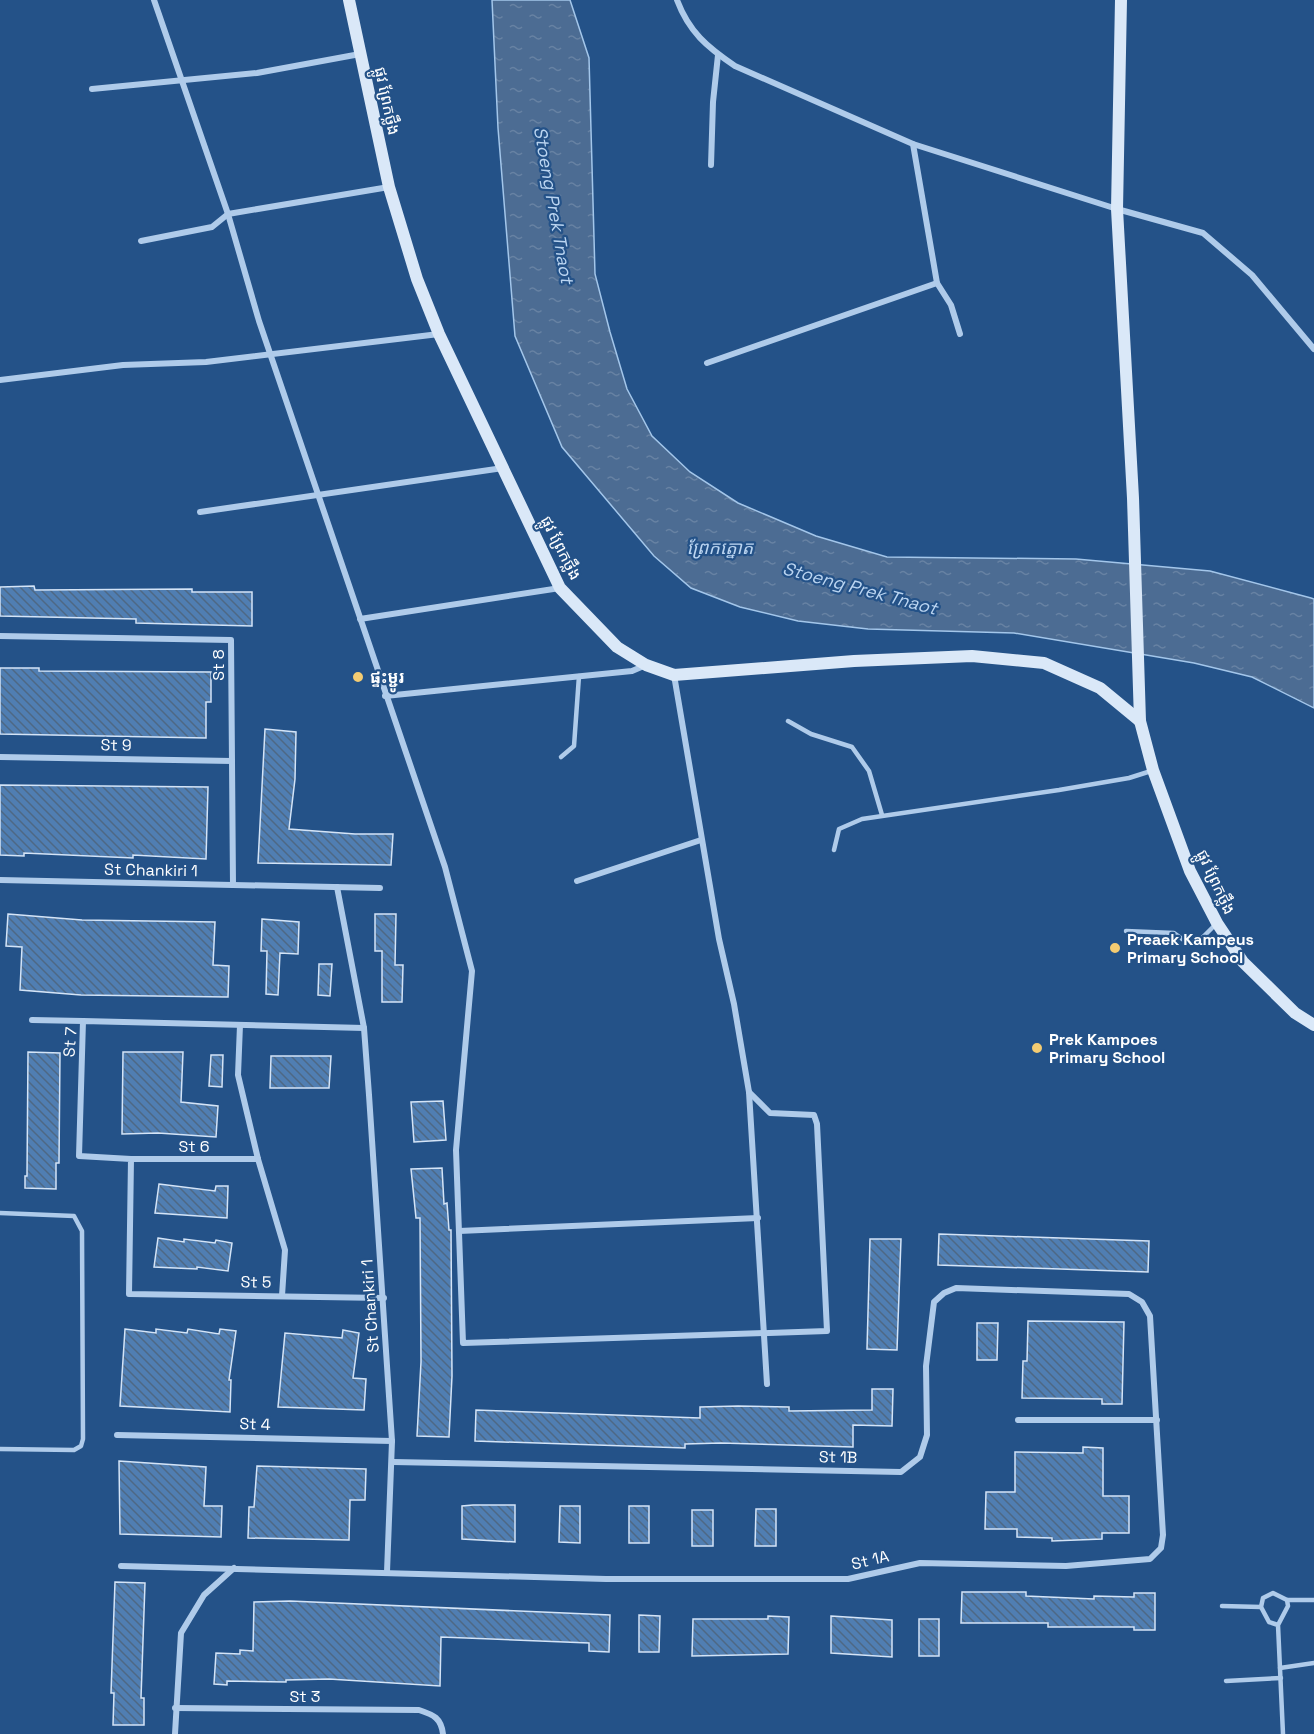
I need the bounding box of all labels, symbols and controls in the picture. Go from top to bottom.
street label: ផ្លូវ ព្រែកថ្លឹង [366,65,405,138]
water label: Stoeng Prek Tnaot [529,125,579,287]
street label: ផ្លូវ ព្រែកថ្លឹង [533,512,587,585]
water label: ព្រែកត្នោត [687,536,755,559]
water label: Stoeng Prek Tnaot [780,556,942,620]
street label: St 8 [208,649,229,681]
place label: ផ្ទះម្ជូរ [370,667,404,693]
marker: ផ្ទះម្ជូរ [351,670,365,684]
street label: St 9 [100,734,132,756]
street label: ផ្លូវ ព្រែកថ្លឹង [1188,846,1241,919]
street label: St Chankiri 1 [104,859,198,881]
place label: Preaek Kampeus Primary School [1127,929,1254,968]
marker: Preaek Kampeus Primary School [1108,941,1122,955]
street label: St 7 [58,1026,82,1058]
place label: Prek Kampoes Primary School [1049,1029,1165,1068]
marker: Prek Kampoes Primary School [1030,1041,1044,1055]
street label: St 6 [178,1136,210,1157]
street label: St Chankiri 1 [356,1259,384,1353]
street label: St 5 [240,1271,272,1293]
street label: St 4 [239,1413,271,1435]
street label: St 1B [819,1446,857,1468]
street label: St 1A [849,1545,891,1575]
street label: St 3 [290,1686,320,1707]

